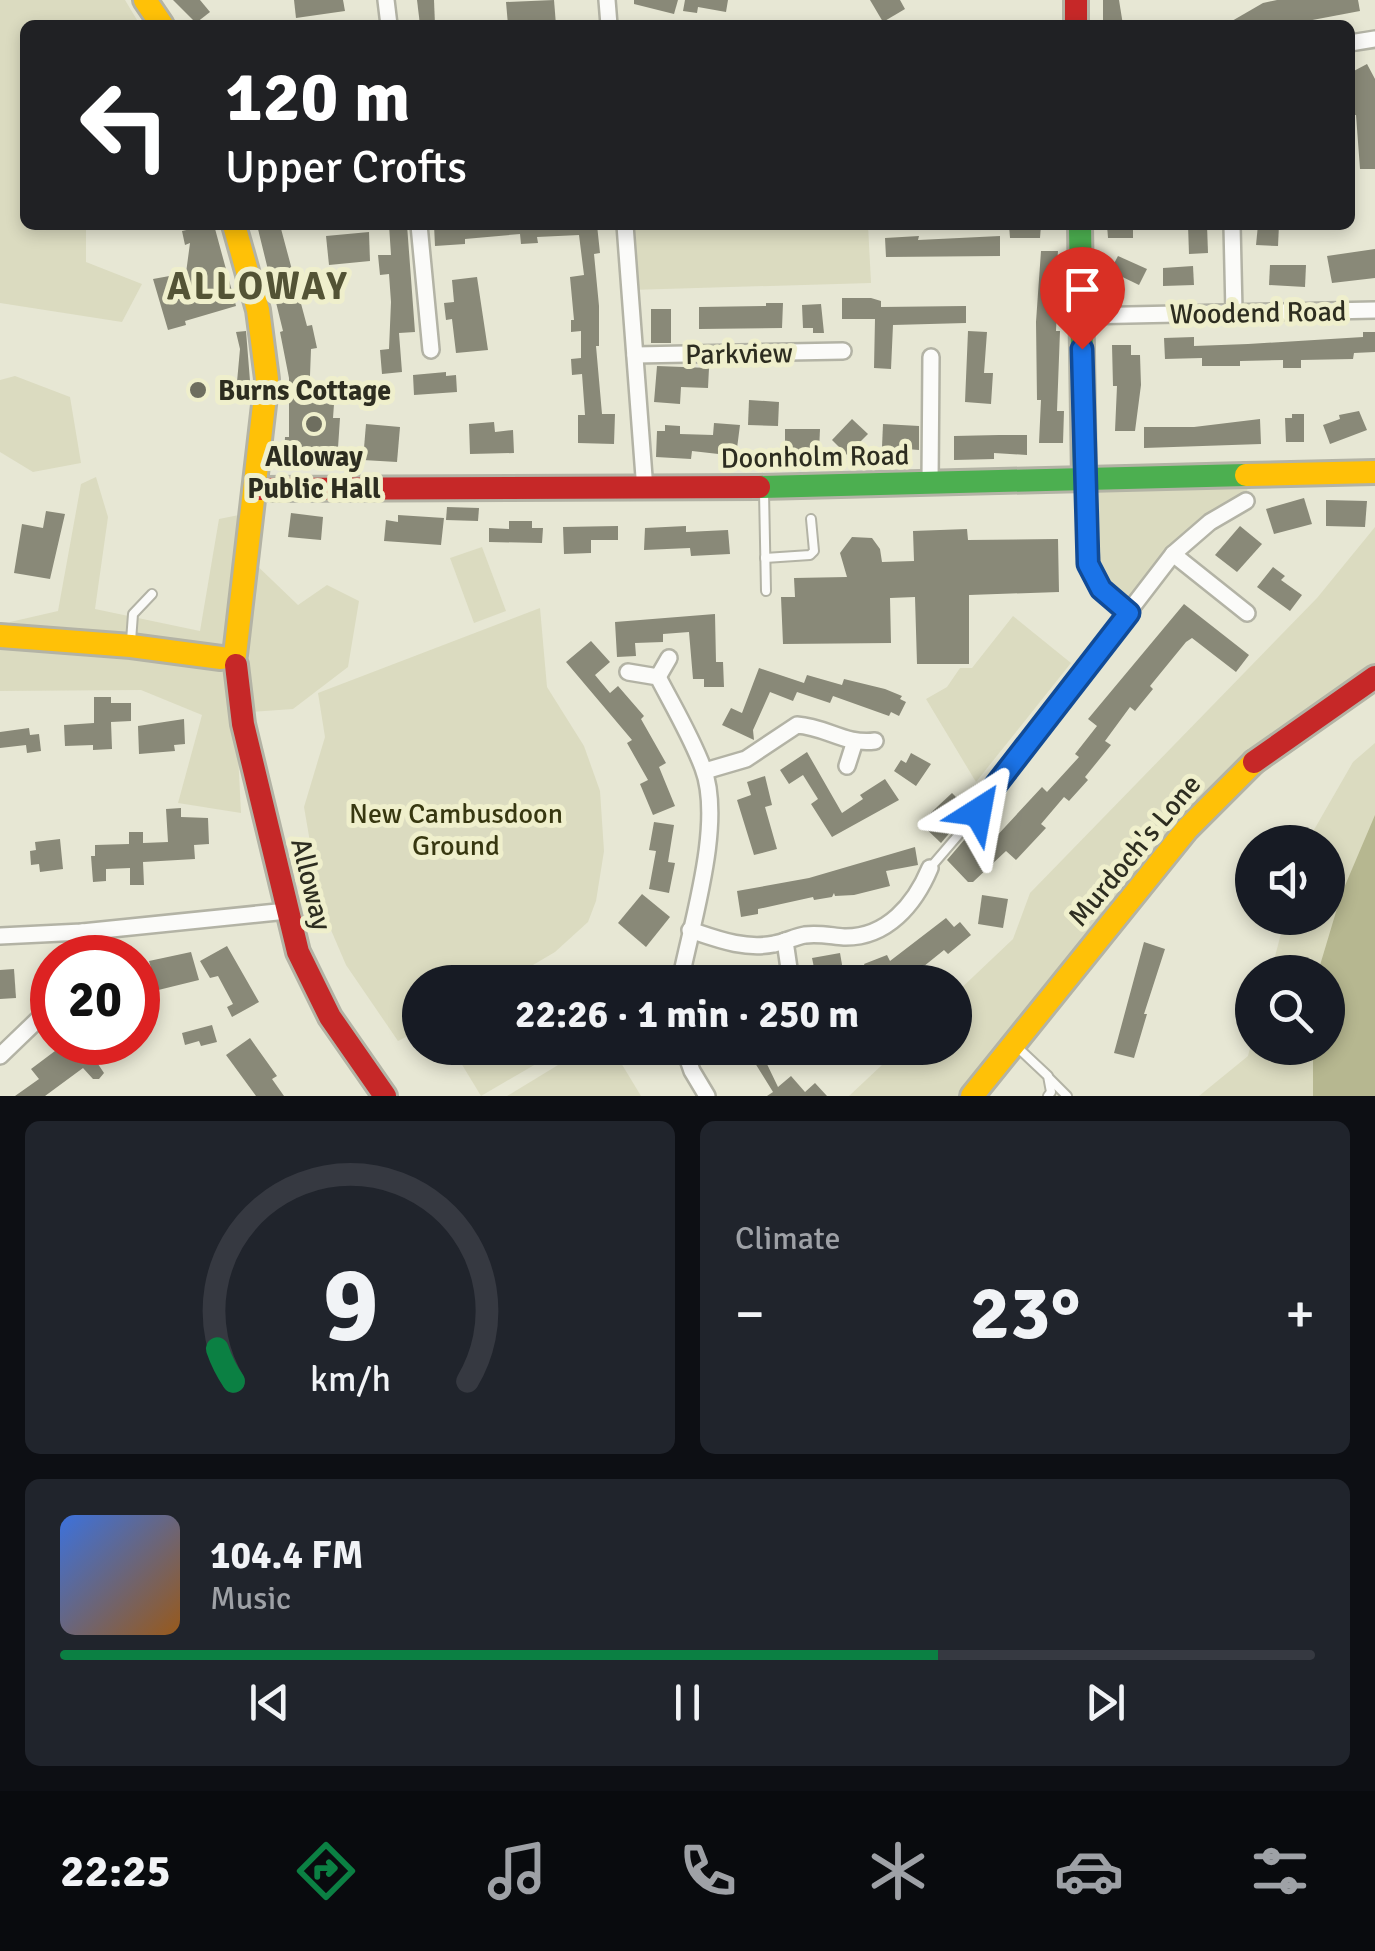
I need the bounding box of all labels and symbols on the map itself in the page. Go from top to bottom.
pin [1040,247,1125,350]
district label: ALLOWAY [167,263,349,310]
street label: Woodend Road [1169,294,1347,332]
street label: Parkview [685,336,793,372]
place label: Burns Cottage [218,374,391,408]
marker: Burns Cottage [187,379,209,401]
marker: Alloway Public Hall [303,413,325,435]
street label: Doonholm Road [720,438,910,476]
place label: Alloway Public Hall [247,440,381,506]
position arrow [926,760,1030,864]
street label: Murdoch's Lone [1061,768,1208,933]
park label: New Cambusdoon Ground [349,797,563,863]
street label: Alloway [283,835,339,934]
speed limit sign: 20 [30,935,160,1065]

